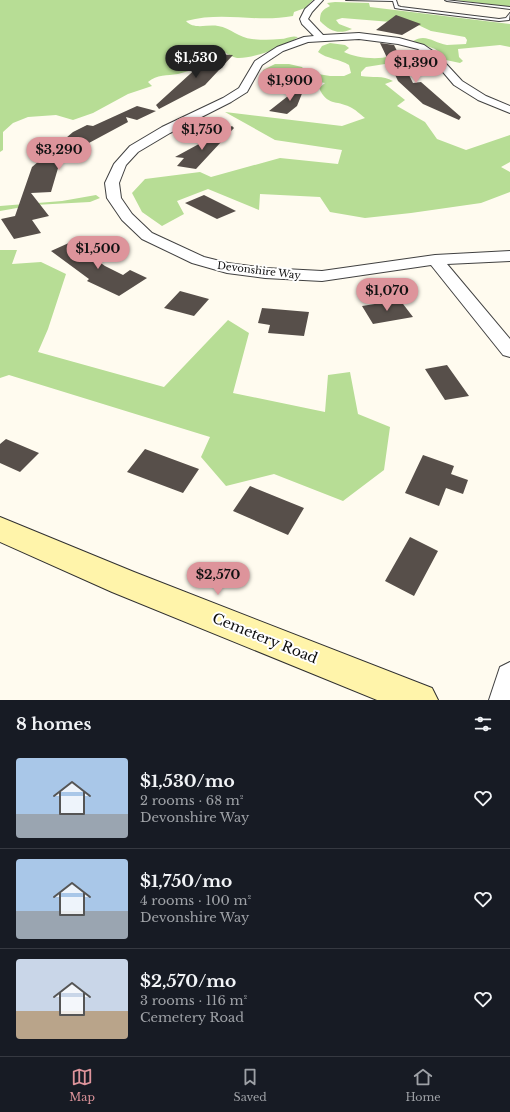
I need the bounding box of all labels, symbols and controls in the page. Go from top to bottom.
pin: $1,530 [163,45,229,79]
text: $1,530 [174,49,218,66]
pin: $1,390 [383,50,449,84]
text: $1,390 [394,54,438,71]
pin: $1,900 [257,68,323,102]
text: $1,900 [267,72,313,89]
pin: $1,750 [169,117,235,151]
text: $1,750 [181,121,223,138]
pin: $3,290 [26,137,92,171]
text: $3,290 [35,141,83,158]
pin: $1,500 [65,236,131,270]
text: $1,500 [76,240,120,257]
street label: Devonshire Way [216,259,302,282]
pin: $1,070 [354,278,420,312]
text: $1,070 [365,282,409,299]
pin: $2,570 [185,562,251,596]
text: $2,570 [196,566,240,583]
street label: Cemetery Road [210,609,321,668]
icon: filters [472,713,494,735]
text: 8 homes [16,714,91,735]
text: $1,530/mo [140,771,235,792]
icon: home [48,774,96,822]
icon: heart [472,787,494,809]
text: 2 rooms · 68 m² [140,792,243,809]
text: Devonshire Way [140,809,249,826]
text: $1,750/mo [140,871,232,892]
icon: home [48,875,96,923]
icon: heart [472,888,494,910]
text: 4 rooms · 100 m² [140,892,251,909]
text: Devonshire Way [140,909,249,926]
text: $2,570/mo [140,971,236,992]
icon: home [48,975,96,1023]
icon: heart [472,988,494,1010]
text: 3 rooms · 116 m² [140,992,247,1009]
text: Cemetery Road [140,1009,244,1026]
tab: Map [69,1066,95,1104]
tab: Saved [234,1066,267,1104]
tab: Home [405,1066,441,1104]

